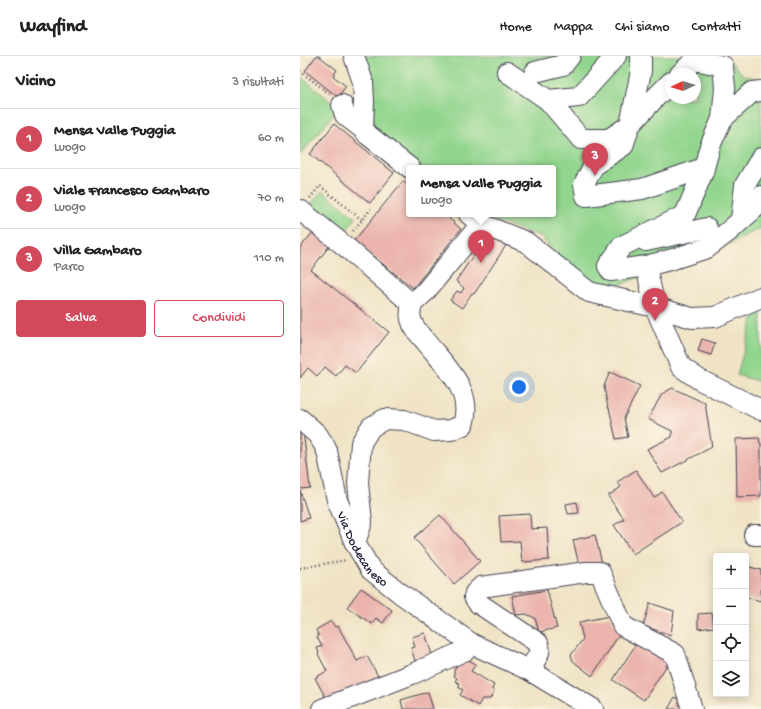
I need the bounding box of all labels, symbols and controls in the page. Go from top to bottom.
text: Wayfind [20,16,86,39]
text: Home [499,19,532,36]
text: Mappa [554,19,593,36]
text: Chi siamo [615,19,670,36]
text: Contatti [692,19,741,36]
north arrow [665,68,701,104]
text: Vicino [16,72,56,92]
text: 3 risultati [232,75,284,90]
text: Mensa Valle Puggia [54,122,175,140]
text: 1 [26,131,32,146]
text: 60 m [258,131,284,146]
text: Luogo [54,140,86,155]
pin: 3 [582,143,608,176]
popup [406,165,556,217]
text: Mensa Valle Puggia [420,175,542,193]
text: Viale Francesco Gambaro [54,182,210,200]
text: 2 [26,191,32,206]
text: 70 m [258,191,284,206]
text: Luogo [420,193,452,208]
text: Luogo [54,200,86,215]
pin: 1 [468,230,494,263]
text: Villa Gambaro [54,242,142,260]
text: 3 [26,251,32,266]
text: 110 m [254,251,284,266]
text: Parco [54,260,84,275]
pin: 2 [642,288,668,321]
button: Salva [16,300,146,337]
button: Condividi [154,300,284,337]
your location [509,377,529,397]
street label: Via Dodecaneso [332,509,390,591]
map controls [713,553,749,697]
button: + [713,553,749,589]
button: − [713,589,749,625]
button: locate [713,625,749,661]
button: layers [713,661,749,697]

